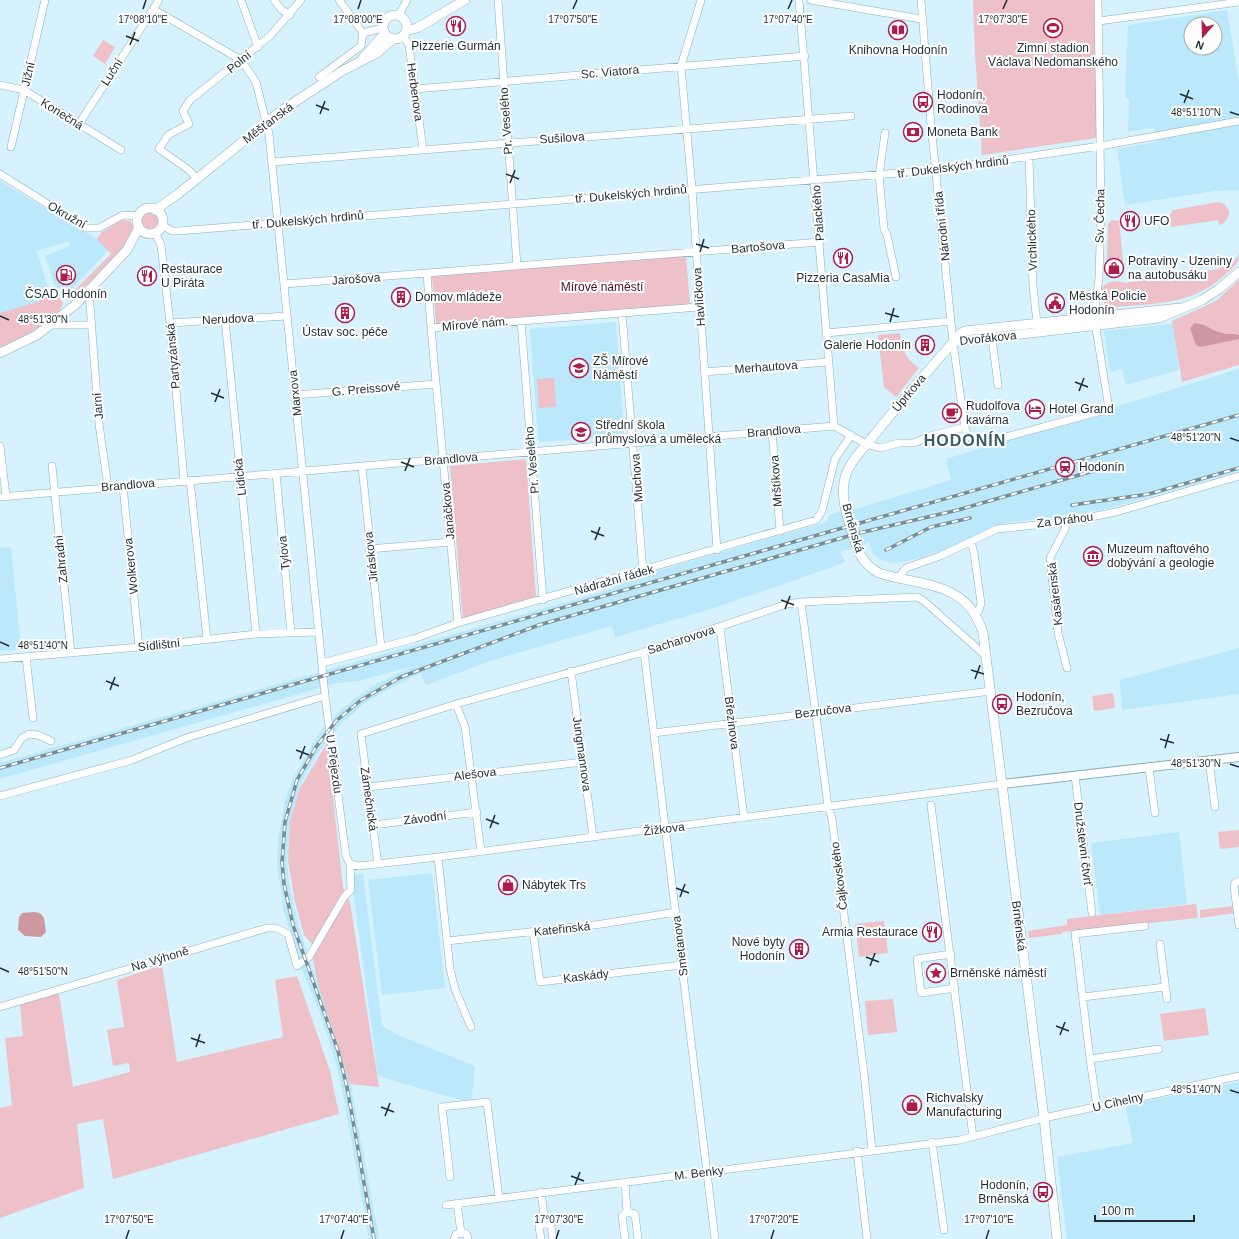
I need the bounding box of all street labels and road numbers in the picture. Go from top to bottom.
street label: Polní [224,48,255,76]
street label: Luční [98,55,126,88]
street label: Jižní [18,60,38,88]
street label: Herbenova [404,62,426,122]
street label: Sc. Viatora [580,62,640,82]
street label: Pr. Veselého [497,87,515,155]
street label: Konečná [38,96,86,133]
street label: Měšťanská [240,99,296,146]
street label: Sušilova [539,129,585,147]
street label: tř. Dukelských hrdinů [897,153,1009,181]
street label: tř. Dukelských hrdinů [575,182,687,206]
street label: Palackého [809,184,827,241]
street label: Sv. Čecha [1092,188,1107,243]
street label: Národní třída [931,190,953,262]
street label: Okružní [45,198,89,232]
street label: tř. Dukelských hrdinů [252,208,364,232]
street label: Vrchlického [1024,209,1040,271]
street label: Bartošova [730,238,786,256]
street label: Havlíčkova [690,267,708,327]
street label: Jarošova [331,270,381,288]
street label: Nerudova [202,311,255,327]
street label: Mírové nám. [441,314,509,334]
street label: Partyzánská [163,322,183,390]
street label: Dvořákova [959,328,1018,348]
street label: Merhautova [734,358,798,376]
street label: Marxova [286,369,304,417]
street label: Úprkova [889,370,929,415]
street label: G. Preissové [331,379,401,399]
street label: Jarní [90,391,106,420]
street label: Brandlova [746,422,802,440]
street label: Pr. Veselého [522,426,542,494]
street label: Brandlova [423,450,479,468]
street label: Muchova [628,453,646,503]
street label: Mrštíkova [767,454,785,507]
street label: Lidická [231,457,249,496]
street label: Brandlova [100,476,156,494]
street label: Janáčkova [438,481,457,540]
street label: Brněnská [839,502,867,555]
street label: Za Dráhou [1036,510,1094,530]
street label: Jiráskova [361,531,381,583]
street label: Zahradní [51,534,70,584]
street label: Tylova [275,535,293,571]
street label: Wolkerova [121,537,141,595]
street label: Kasárenská [1045,561,1065,626]
street label: Nádražní řádek [573,562,656,598]
street label: Sacharovova [646,622,717,657]
street label: Sídlištní [137,636,182,654]
street label: Březinova [722,696,742,751]
street label: Bezručova [794,701,852,721]
street label: Jungmannova [570,716,594,793]
street label: U Přejezdu [323,734,345,794]
street label: Alešova [453,764,497,784]
street label: Zámečnická [358,766,380,832]
street label: Družstevní čtvrť [1071,801,1095,887]
street label: Závodní [403,808,448,828]
street label: Žižkova [643,819,686,838]
street label: Čajkovského [827,841,850,911]
street label: Brněnská [1009,900,1029,952]
street label: Smetanova [669,915,691,977]
street label: Kateřinská [533,919,591,939]
street label: Na Výhoně [130,944,191,974]
street label: Kaskády [562,966,610,986]
street label: U Cihelny [1091,1089,1145,1115]
street label: M. Benky [673,1163,725,1183]

